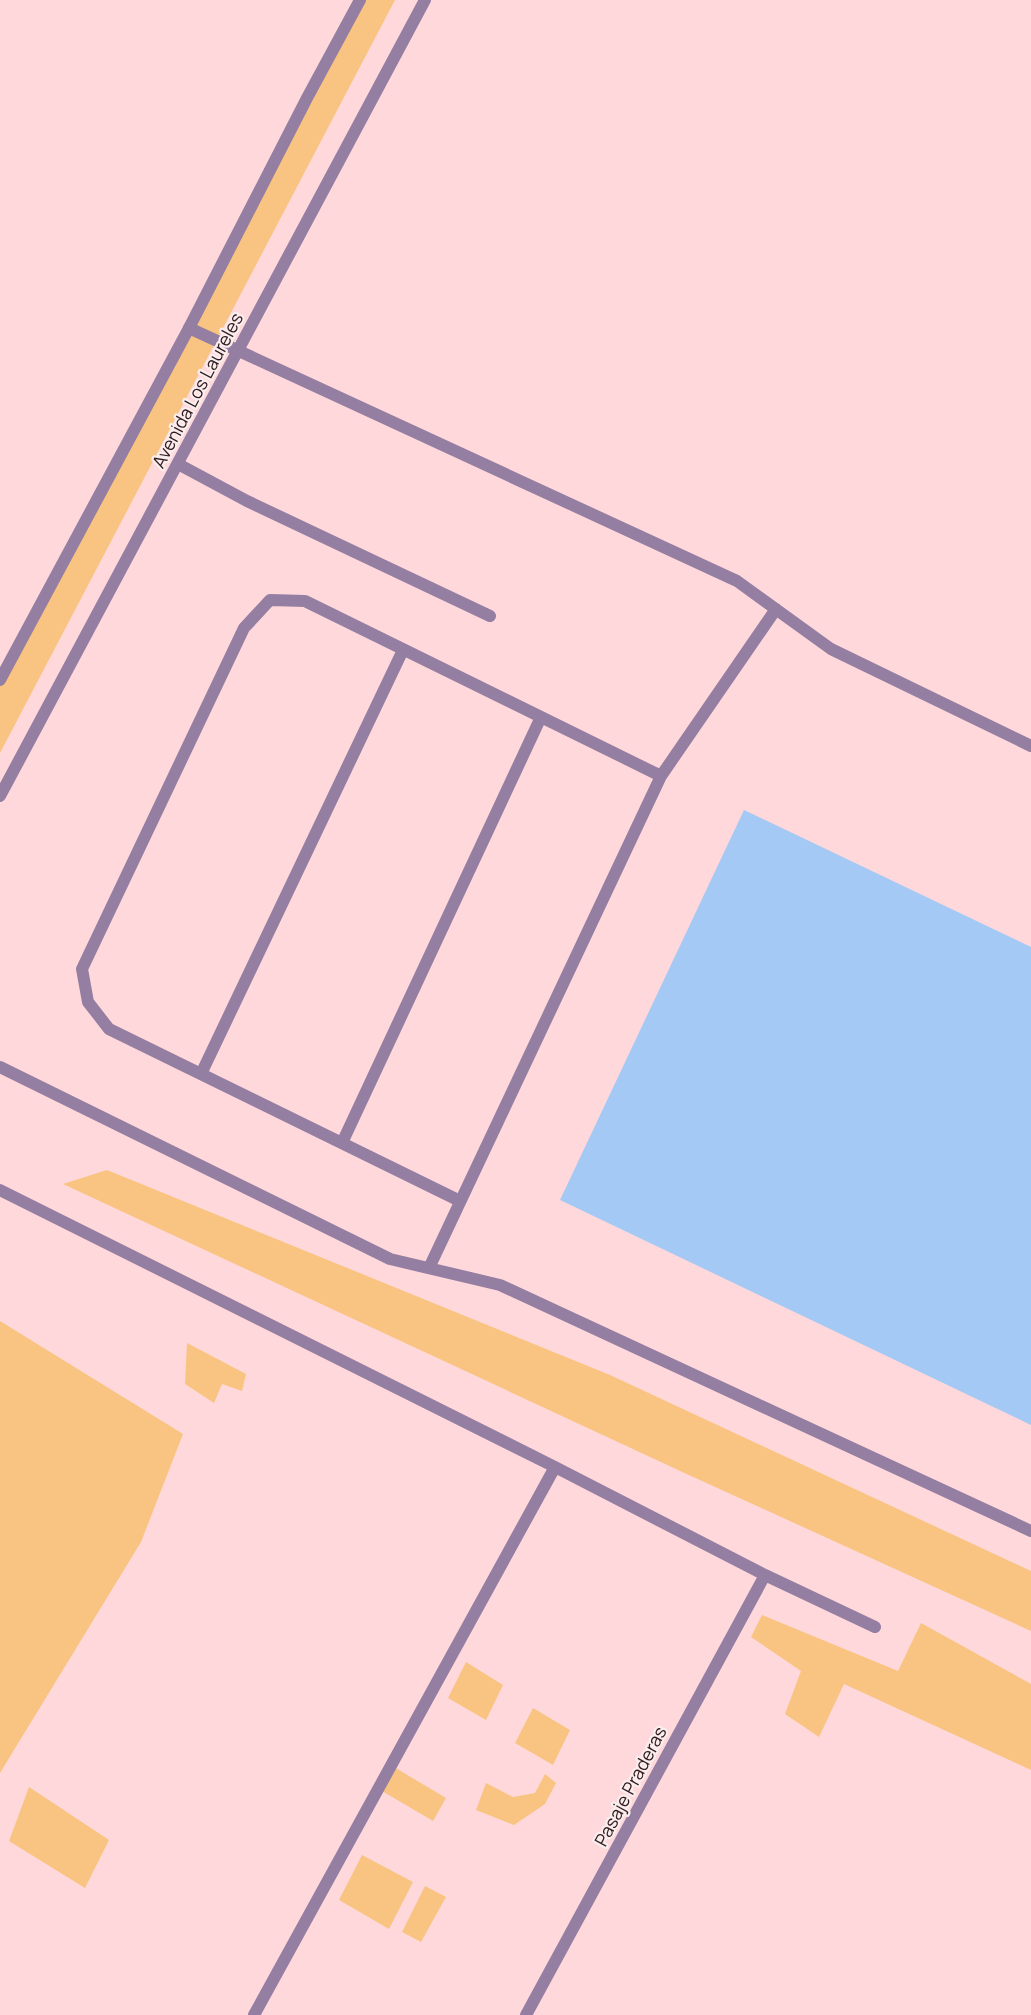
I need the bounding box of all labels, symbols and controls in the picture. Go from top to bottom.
street label: Avenida Los Laureles [146,308,248,472]
street label: Pasaje Praderas [588,1722,672,1850]

